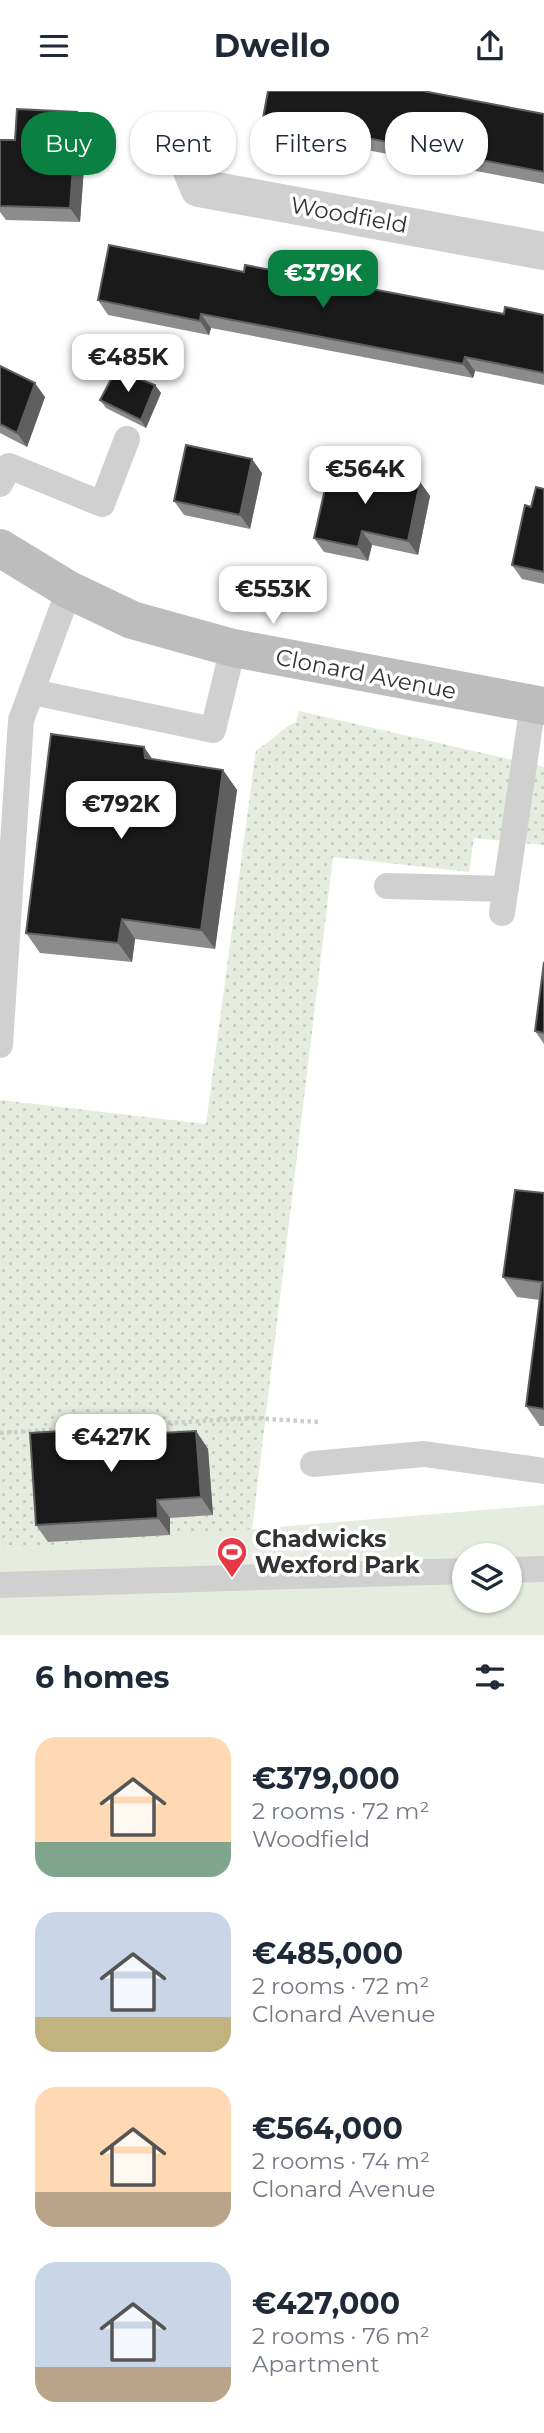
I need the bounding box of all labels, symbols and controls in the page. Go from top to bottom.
text: Dwello [214,26,330,65]
icon: menu [35,27,73,65]
icon: share [471,27,509,65]
chip: Buy [21,112,116,175]
chip: Rent [130,112,236,175]
chip: Filters [250,112,371,175]
chip: New [385,112,488,175]
street label: Woodfield [288,191,410,239]
pin: €379K [274,251,372,310]
text: €379K [284,259,362,287]
pin: €485K [79,335,177,394]
text: €485K [88,343,168,371]
pin: €564K [316,447,414,506]
text: €564K [325,455,405,483]
pin: €553K [224,567,322,626]
text: €553K [235,575,311,603]
street label: Clonard Avenue [273,643,459,705]
pin: €792K [72,781,170,841]
text: €792K [82,790,160,818]
pin: €427K [62,1415,160,1474]
text: €427K [71,1423,151,1451]
place label: Chadwicks Wexford Park [255,1525,421,1579]
sports icon: Chadwicks Wexford Park [215,1535,249,1579]
map controls [452,1543,522,1613]
button: layers [452,1543,522,1613]
icon: filters [471,1658,509,1696]
text: 6 homes [35,1659,170,1696]
text: €379,000 [252,1760,400,1797]
icon: home [91,1765,175,1849]
text: 2 rooms · 72 m² [252,1797,429,1825]
text: Woodfield [252,1825,370,1853]
text: €485,000 [252,1935,403,1972]
icon: home [91,1940,175,2024]
text: 2 rooms · 72 m² [252,1972,429,2000]
text: Clonard Avenue [252,2000,435,2028]
text: €564,000 [252,2110,403,2147]
icon: home [91,2115,175,2199]
text: 2 rooms · 74 m² [252,2147,430,2175]
text: Clonard Avenue [252,2175,435,2203]
text: €427,000 [252,2285,400,2322]
icon: home [91,2290,175,2374]
text: 2 rooms · 76 m² [252,2322,430,2350]
text: Apartment [252,2350,380,2378]

